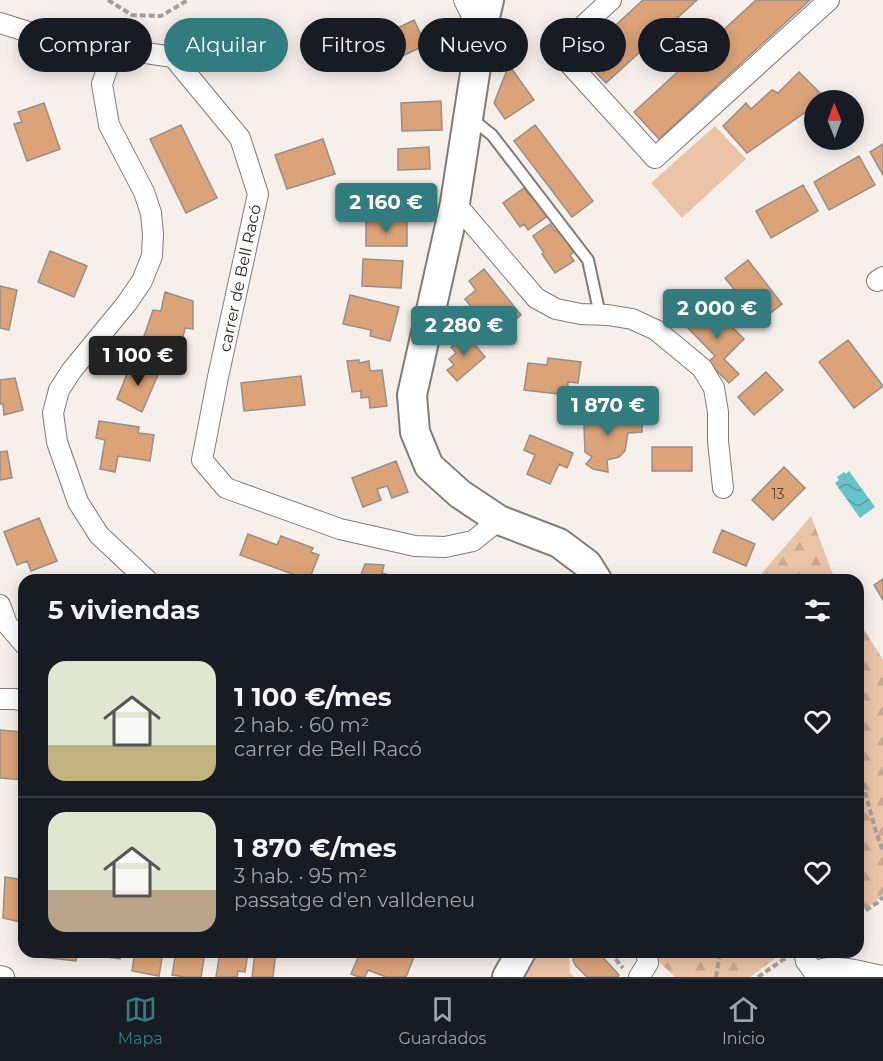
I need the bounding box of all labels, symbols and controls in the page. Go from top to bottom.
chip: Comprar [18,18,152,72]
chip: Alquilar [164,18,288,72]
chip: Filtros [300,18,406,72]
chip: Nuevo [418,18,528,72]
chip: Piso [540,18,626,72]
chip: Casa [638,18,730,72]
north arrow [804,90,864,150]
map controls [804,90,864,150]
pin: 2 160 € [331,183,441,234]
text: 2 160 € [349,190,423,214]
street label: carrer de Bell Racó [215,203,265,353]
pin: 2 000 € [662,289,772,340]
text: 2 000 € [677,296,757,320]
pin: 2 280 € [409,306,519,357]
text: 2 280 € [425,313,503,337]
pin: 1 100 € [83,336,193,387]
text: 1 100 € [103,343,173,367]
pin: 1 870 € [553,386,663,437]
text: 1 870 € [571,393,645,417]
house number: 13 [772,485,785,503]
text: 5 viviendas [48,594,200,626]
icon: filters [801,594,834,627]
text: 1 100 €/mes [234,681,392,713]
icon: home [96,685,168,757]
icon: heart [801,705,834,738]
text: 2 hab. · 60 m² [234,713,369,737]
text: carrer de Bell Racó [234,737,422,761]
text: 1 870 €/mes [234,832,397,864]
icon: home [96,836,168,908]
icon: heart [801,856,834,889]
text: 3 hab. · 95 m² [234,864,367,888]
text: passatge d'en valldeneu [234,888,475,912]
tab: Mapa [118,993,163,1048]
tab: Guardados [399,993,486,1048]
tab: Inicio [722,993,765,1048]

